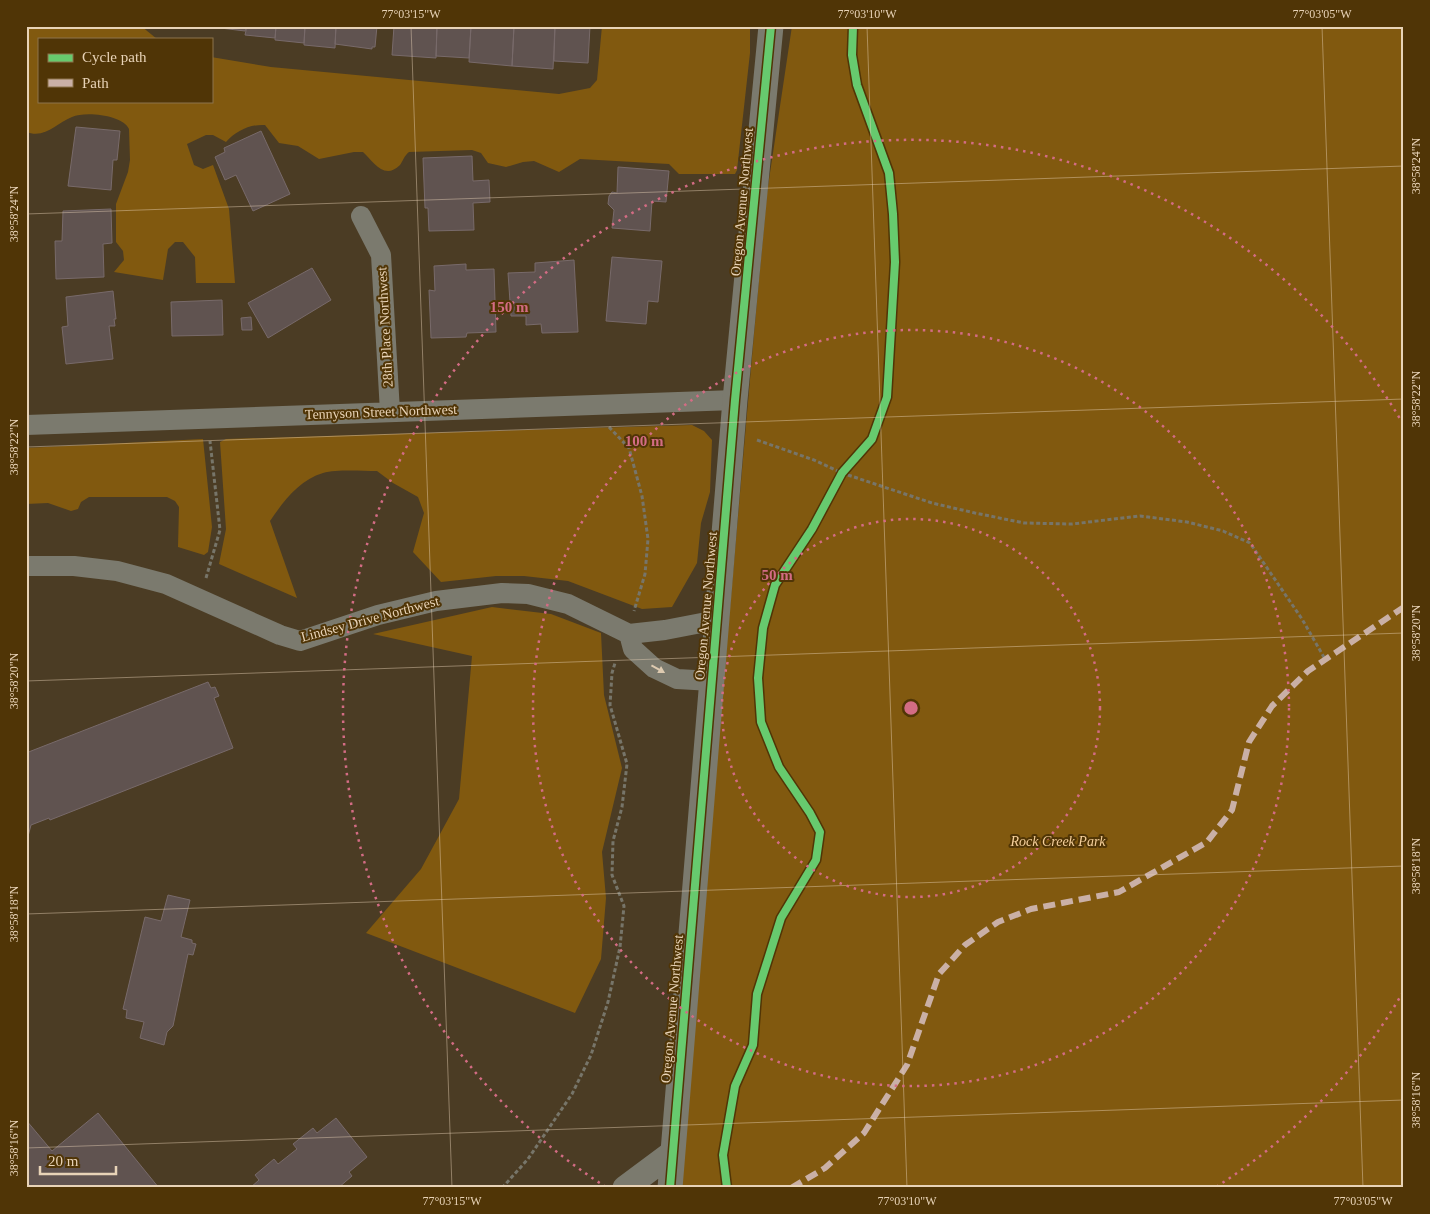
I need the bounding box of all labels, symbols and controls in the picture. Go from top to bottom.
text: 77°03'15"W [381,7,441,21]
text: 77°03'10"W [837,7,897,21]
text: 77°03'05"W [1292,7,1352,21]
legend [38,38,212,102]
text: Cycle path [82,49,147,65]
text: Path [82,75,109,91]
street label: Oregon Avenue Northwest [728,127,756,277]
text: 38°58'24"N [1409,137,1423,194]
text: 38°58'24"N [7,185,21,242]
street label: 28th Place Northwest [374,266,396,388]
text: 150 m [490,299,529,315]
text: 38°58'22"N [1409,370,1423,427]
street label: Tennyson Street Northwest [305,402,457,422]
text: 38°58'22"N [7,418,21,475]
text: 100 m [625,433,664,449]
street label: Oregon Avenue Northwest [692,531,720,681]
text: 50 m [761,567,793,583]
street label: Lindsey Drive Northwest [299,593,441,645]
text: 38°58'20"N [1409,604,1423,661]
text: 38°58'20"N [7,652,21,709]
one-way arrow [652,665,665,674]
centre of rings [902,699,920,717]
park label: Rock Creek Park [1009,834,1106,849]
text: 38°58'18"N [1409,837,1423,894]
text: 38°58'18"N [7,885,21,942]
street label: Oregon Avenue Northwest [658,934,686,1084]
text: 38°58'16"N [1409,1071,1423,1128]
text: 38°58'16"N [7,1119,21,1176]
scale bar [40,1144,116,1176]
text: 20 m [48,1153,79,1169]
text: 77°03'15"W [422,1194,482,1208]
text: 77°03'10"W [877,1194,937,1208]
text: 77°03'05"W [1333,1194,1393,1208]

